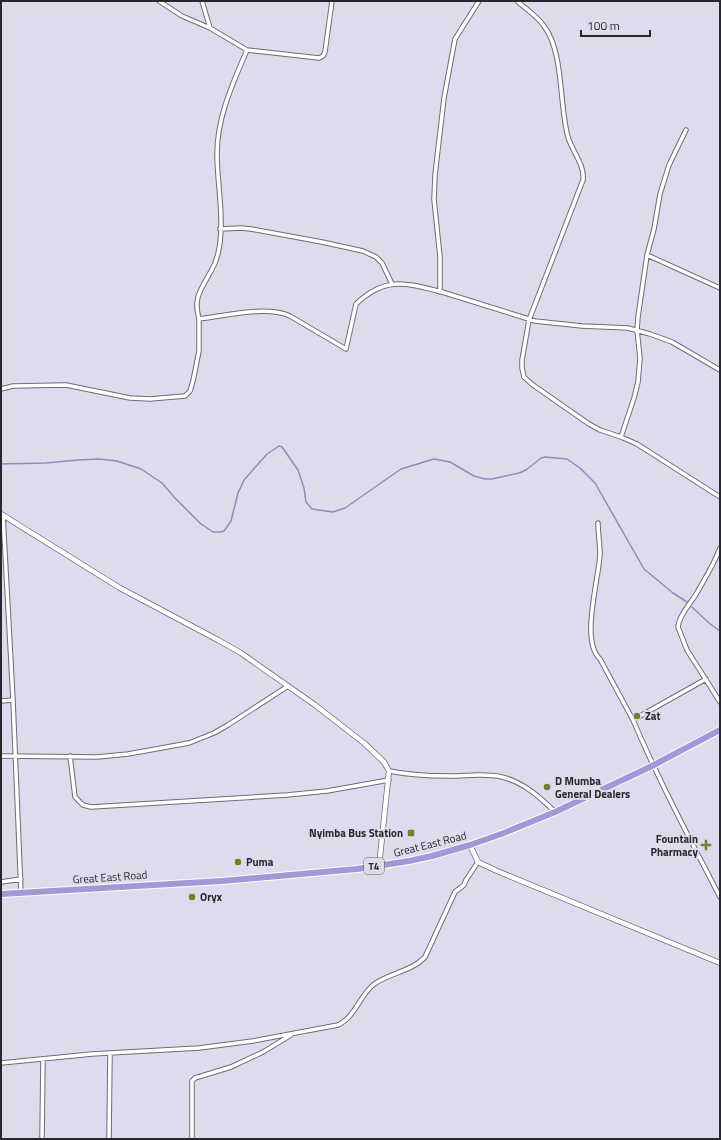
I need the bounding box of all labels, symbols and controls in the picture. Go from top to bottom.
scale bar [581,12,650,38]
text: 100 m [587,16,620,35]
place label: Zat [645,708,660,724]
marker: Zat [632,711,642,721]
place label: D Mumba General Dealers [555,773,630,802]
marker: D Mumba General Dealers [542,782,552,792]
place label: Nyimba Bus Station [309,825,403,841]
street label: Great East Road [392,827,468,861]
marker: Nyimba Bus Station [406,828,416,838]
place label: Fountain Pharmacy [650,831,698,860]
marker: Fountain Pharmacy [701,840,711,850]
place label: Puma [246,854,274,870]
marker: Puma [233,857,243,867]
road number: T4 [364,858,384,874]
street label: Great East Road [72,866,148,888]
place label: Oryx [200,889,223,905]
marker: Oryx [187,892,197,902]

